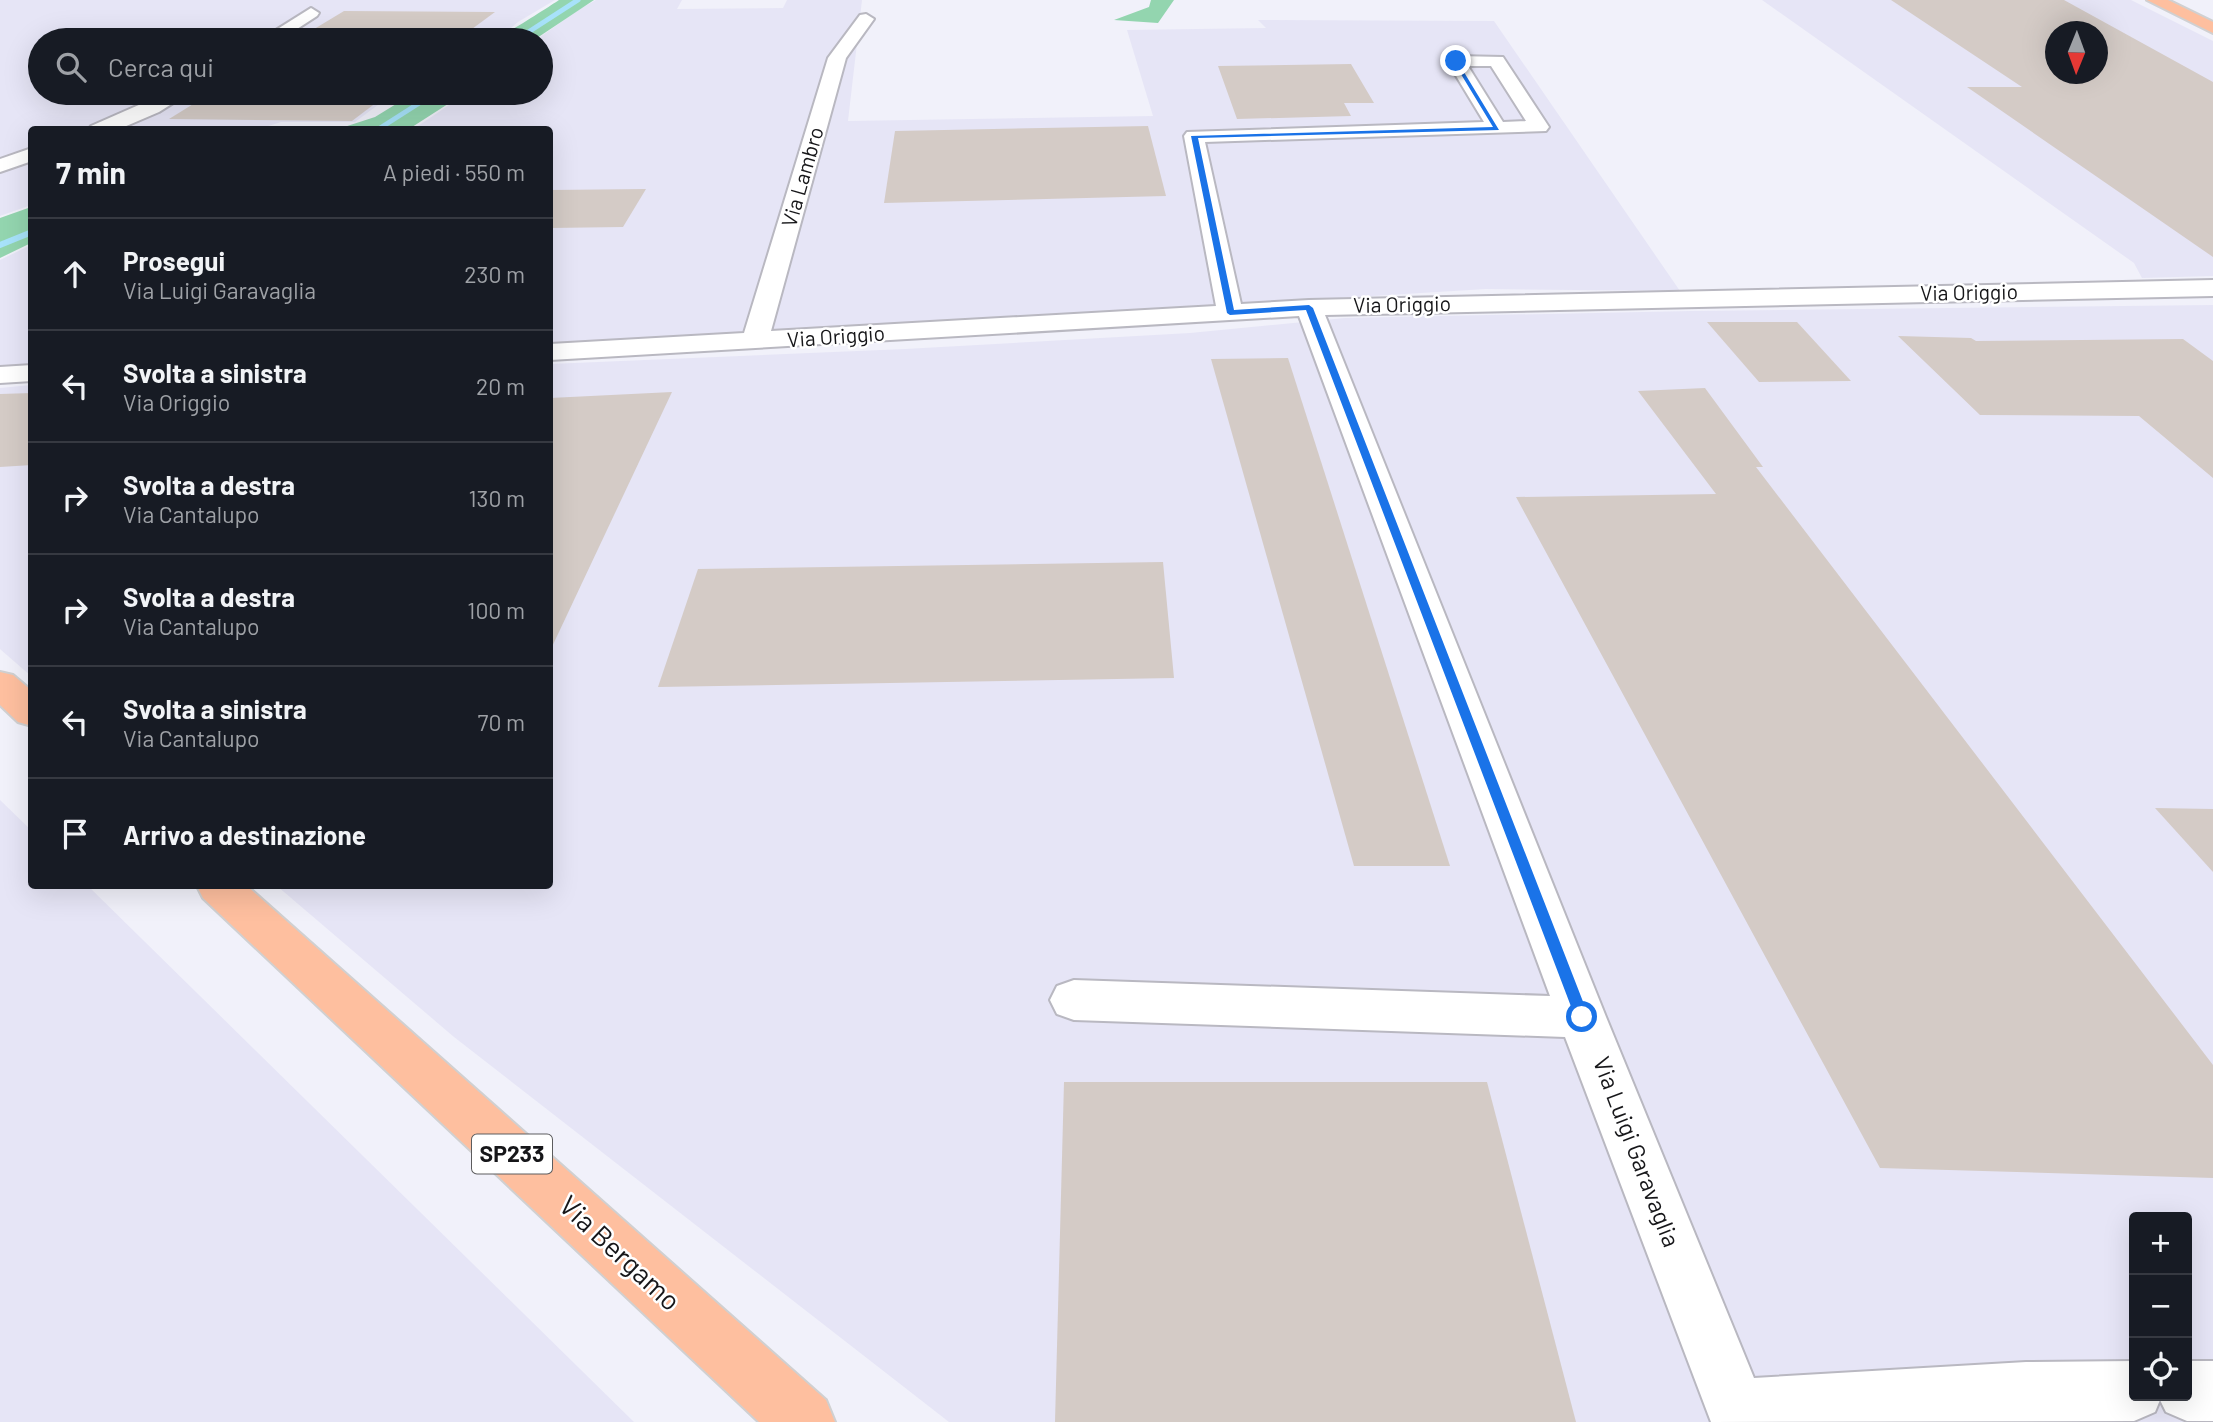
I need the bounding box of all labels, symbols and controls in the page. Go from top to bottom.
north arrow [2045,21,2108,84]
search box [28,28,553,105]
route end [1440,45,1471,76]
icon: search [52,48,90,86]
text: Cerca qui [108,51,214,82]
street label: Via Lambro [775,124,828,230]
text: 7 min [56,154,126,190]
text: A piedi · 550 m [383,158,525,186]
text: Prosegui [123,245,225,276]
icon: ahead [56,255,94,293]
text: 230 m [464,260,525,288]
text: Via Luigi Garavaglia [123,276,316,304]
street label: Via Origgio [1920,278,2018,305]
street label: Via Origgio [1353,290,1451,317]
street label: Via Origgio [786,320,886,351]
text: Svolta a sinistra [123,357,307,388]
icon: left [56,367,94,405]
text: 20 m [476,372,525,400]
text: Via Origgio [123,388,230,416]
text: Svolta a destra [123,469,295,500]
icon: right [56,479,94,517]
text: 130 m [468,484,525,512]
text: Via Cantalupo [123,500,260,528]
text: Svolta a destra [123,581,295,612]
icon: right [56,591,94,629]
text: 100 m [467,596,525,624]
text: Via Cantalupo [123,612,260,640]
text: Svolta a sinistra [123,693,307,724]
icon: left [56,703,94,741]
text: 70 m [478,708,525,736]
text: Via Cantalupo [123,724,260,752]
icon: arrive [56,815,94,853]
text: Arrivo a destinazione [123,819,366,850]
route start [1566,1001,1597,1032]
street label: Via Luigi Garavaglia [1588,1052,1687,1251]
road number: SP233 [472,1134,552,1174]
street label: Via Bergamo [553,1188,688,1317]
map controls [2129,1212,2192,1401]
button: + [2129,1212,2192,1275]
button: − [2129,1275,2192,1338]
button: locate [2129,1338,2192,1401]

